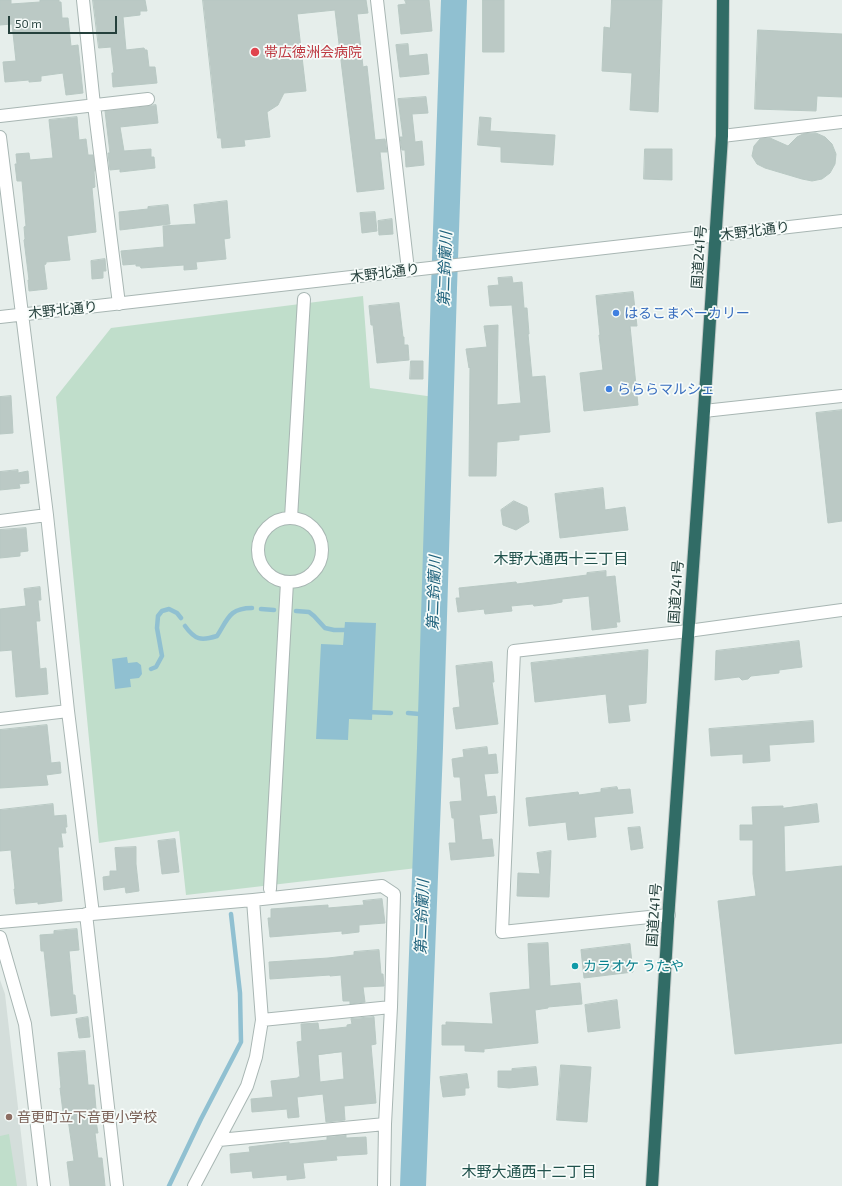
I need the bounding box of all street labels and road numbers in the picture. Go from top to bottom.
street label: 木野北通り [719,218,791,244]
street label: 国道241号 [688,224,710,290]
street label: 木野北通り [349,260,421,286]
street label: 木野北通り [27,298,99,322]
street label: 国道241号 [665,559,687,625]
street label: 国道241号 [643,882,665,948]

